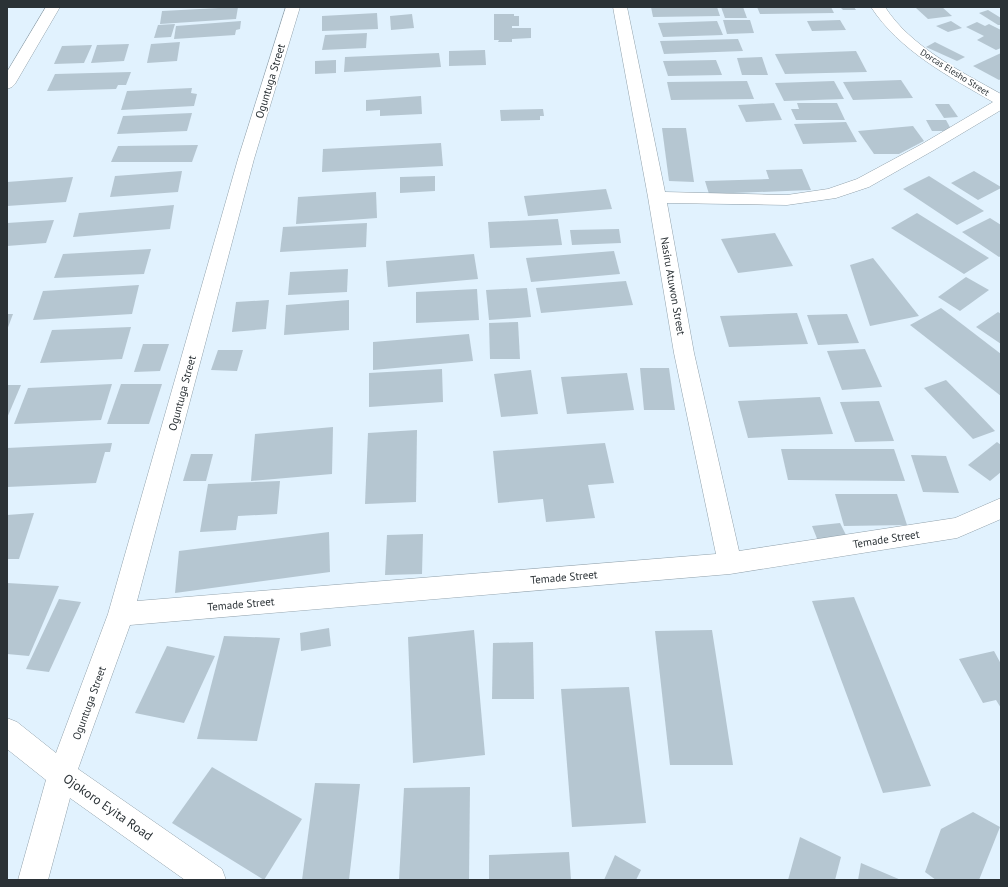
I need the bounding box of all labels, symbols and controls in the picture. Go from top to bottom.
street label: Oguntuga Street [252,42,288,120]
street label: Dorcas Elesho Street [918,46,992,98]
street label: Nasiru Atuwon Street [657,236,689,336]
street label: Oguntuga Street [165,354,199,432]
street label: Temade Street [852,527,921,551]
street label: Temade Street [530,567,598,587]
street label: Temade Street [207,594,275,614]
street label: Oguntuga Street [69,664,109,742]
street label: Ojokoro Eyita Road [60,770,156,844]

